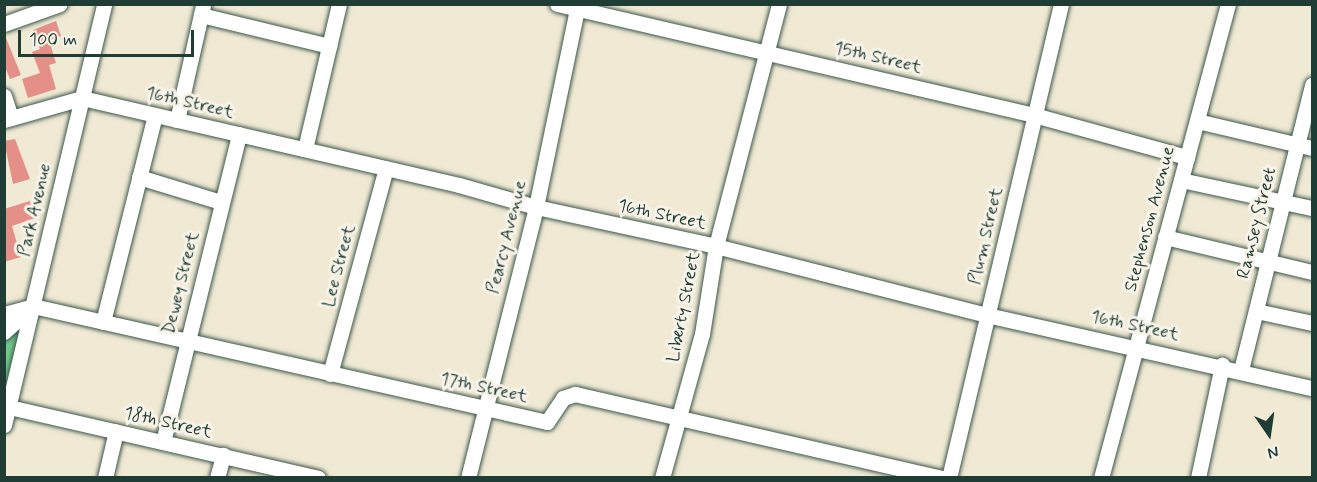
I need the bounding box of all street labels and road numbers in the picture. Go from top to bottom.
street label: 15th Street [832,37,924,79]
street label: 16th Street [144,82,236,124]
street label: Stephenson Avenue [1121,147,1179,291]
street label: Park Avenue [14,160,56,260]
street label: Ramsey Street [1232,164,1282,282]
street label: Pearcy Avenue [483,180,531,294]
street label: Plum Street [964,185,1008,287]
street label: 16th Street [616,195,708,235]
street label: Lee Street [318,222,360,310]
street label: Dewey Street [158,229,204,337]
street label: Liberty Street [663,250,705,364]
street label: 16th Street [1089,306,1181,346]
street label: 17th Street [438,368,530,408]
street label: 18th Street [122,402,214,444]

